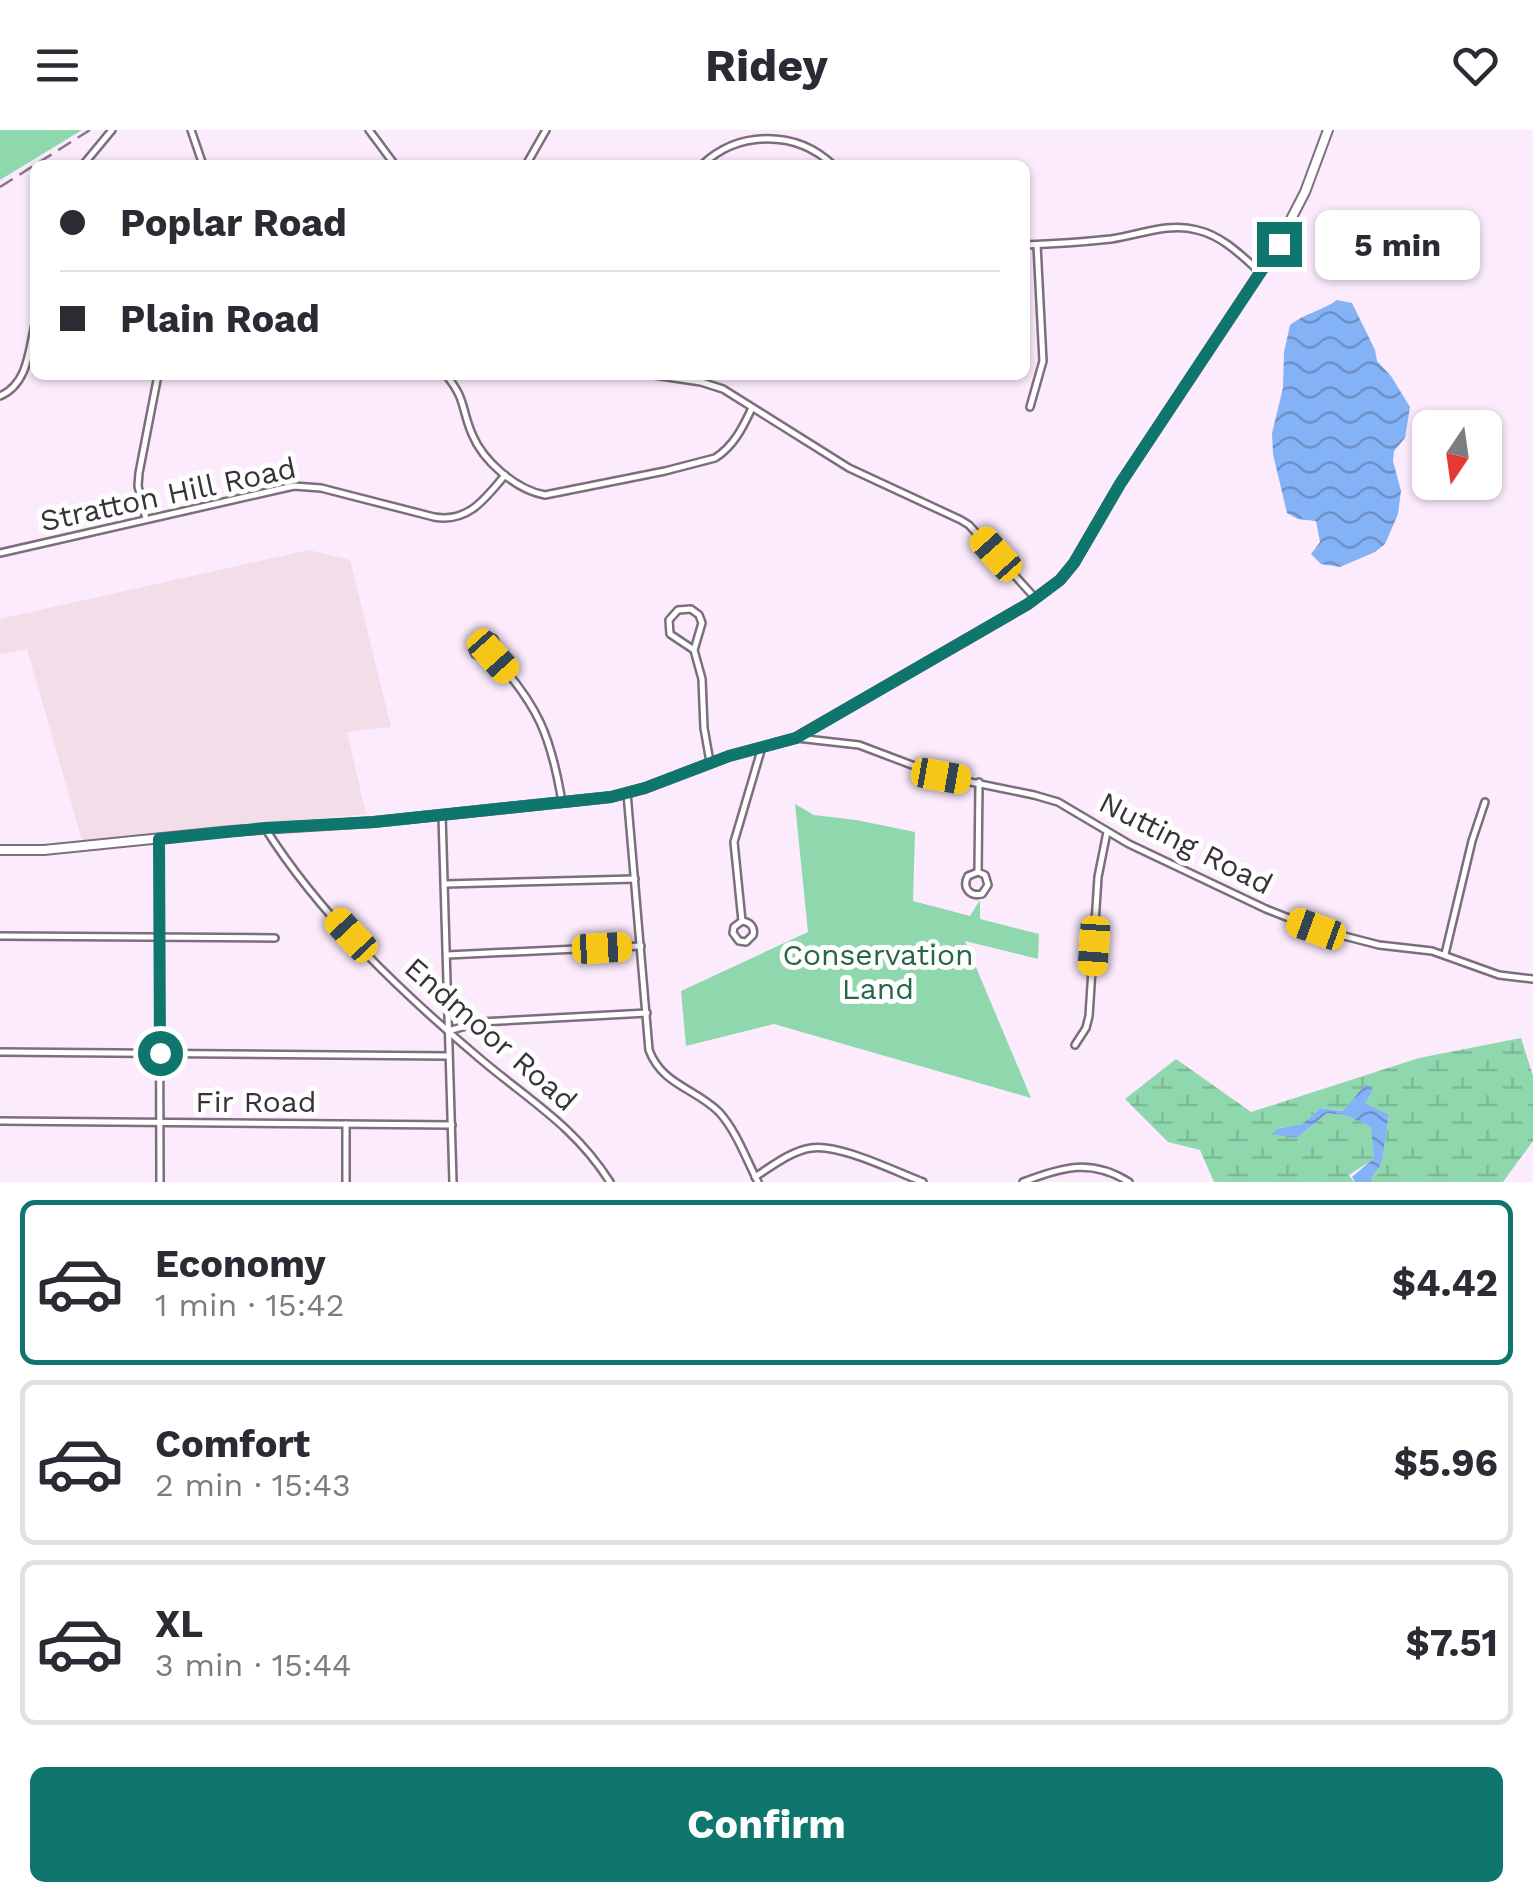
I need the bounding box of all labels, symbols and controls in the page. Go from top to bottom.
icon: menu [30,38,85,93]
icon: heart [1448,38,1503,93]
text: Ridey [705,39,828,92]
text: Poplar Road [120,201,347,245]
callout: 5 min [1314,209,1479,279]
route end [1257,222,1302,267]
text: 5 min [1354,226,1441,264]
text: Plain Road [120,297,320,341]
north arrow [1412,410,1502,500]
map controls [1412,410,1502,500]
street label: Stratton Hill Road [37,450,299,538]
car [965,522,1027,586]
car [462,624,524,688]
car [909,756,973,796]
street label: Nutting Road [1094,784,1278,902]
car [320,903,382,967]
car [1283,905,1349,953]
car [1077,915,1111,977]
car [571,931,633,965]
park label: Conservation Land [782,937,974,1006]
street label: Endmoor Road [398,950,584,1118]
route start [138,1031,183,1076]
street label: Fir Road [195,1084,317,1119]
icon: car [35,1238,125,1328]
text: Economy [155,1242,326,1286]
text: $4.42 [1392,1261,1498,1305]
text: 1 min · 15:42 [155,1286,344,1324]
icon: car [35,1418,125,1508]
text: Comfort [155,1422,310,1466]
text: $5.96 [1394,1441,1498,1485]
text: 2 min · 15:43 [155,1466,351,1504]
icon: car [35,1598,125,1688]
text: XL [155,1602,203,1646]
text: $7.51 [1406,1621,1498,1665]
text: 3 min · 15:44 [155,1646,351,1684]
button: Confirm [30,1767,1503,1882]

